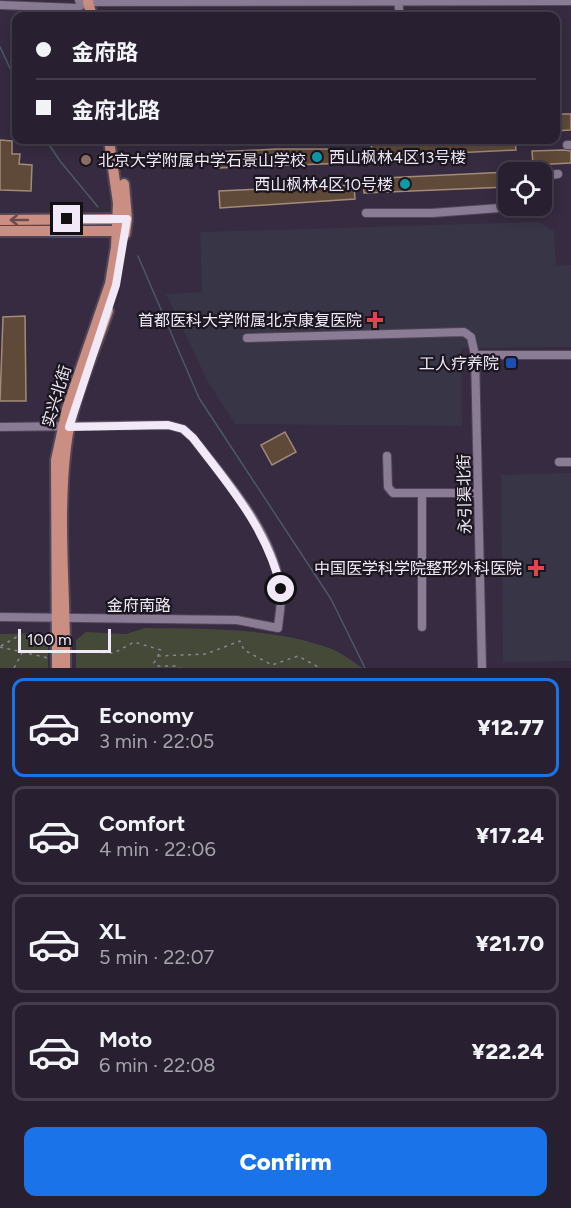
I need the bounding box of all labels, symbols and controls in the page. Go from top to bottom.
text: 金府路 [72,39,138,66]
text: 金府北路 [72,97,160,124]
place label: 西山枫林4区13号楼 [329,148,466,167]
marker: 西山枫林4区13号楼 [310,150,324,164]
place label: 北京大学附属中学石景山学校 [98,151,306,170]
marker: 北京大学附属中学石景山学校 [79,153,93,167]
map controls [498,162,552,216]
button: locate [498,162,552,216]
place label: 西山枫林4区10号楼 [254,175,393,194]
marker: 西山枫林4区10号楼 [398,177,412,191]
route end [53,205,80,232]
one-way arrow [9,214,29,226]
place label: 首都医科大学附属北京康复医院 [138,311,362,330]
marker: 首都医科大学附属北京康复医院 [366,311,384,329]
place label: 工人疗养院 [419,354,499,373]
marker: 工人疗养院 [504,356,518,370]
street label: 实兴北街 [38,363,75,430]
street label: 永引渠北街 [454,454,475,534]
place label: 中国医学科学院整形外科医院 [314,559,522,578]
marker: 中国医学科学院整形外科医院 [527,559,545,577]
route start [267,575,294,602]
street label: 金府南路 [107,596,171,615]
scale bar [18,626,111,654]
text: 100 m [27,630,72,649]
icon: car [27,701,81,755]
text: Economy [99,702,194,729]
text: ¥12.77 [477,714,544,741]
text: 3 min · 22:05 [99,729,214,753]
icon: car [27,809,81,863]
text: Comfort [99,810,185,837]
text: ¥17.24 [476,822,544,849]
text: 4 min · 22:06 [99,837,216,861]
icon: car [27,917,81,971]
text: XL [99,918,126,945]
text: ¥21.70 [475,930,544,957]
text: 5 min · 22:07 [99,945,214,969]
icon: car [27,1025,81,1079]
text: Moto [99,1026,152,1053]
text: ¥22.24 [472,1038,544,1065]
text: 6 min · 22:08 [99,1053,216,1077]
button: Confirm [24,1127,547,1196]

